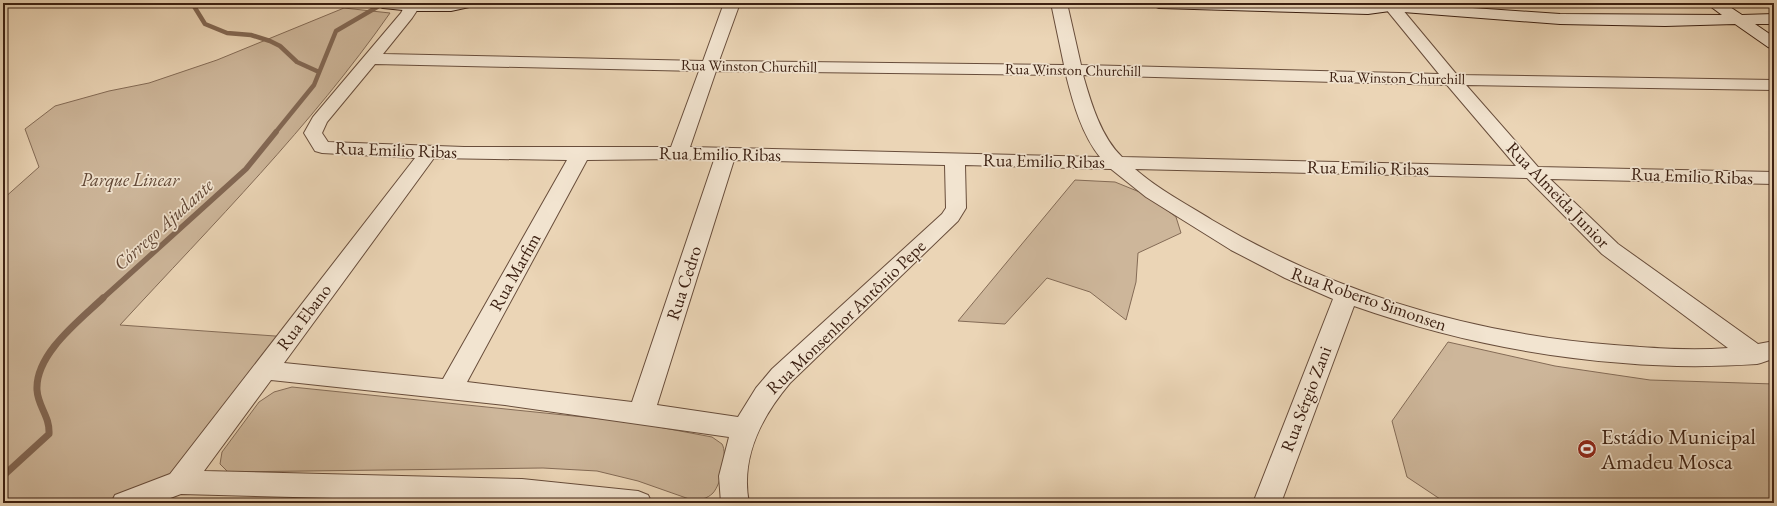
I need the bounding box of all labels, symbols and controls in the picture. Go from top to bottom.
street label: Rua Winston Churchill [681,55,818,76]
street label: Rua Winston Churchill [1005,59,1142,80]
street label: Rua Winston Churchill [1329,67,1466,88]
street label: Rua Emilio Ribas [335,136,458,163]
street label: Rua Almeida Junior [1502,136,1615,253]
street label: Rua Emilio Ribas [659,141,781,166]
street label: Rua Emilio Ribas [983,148,1105,173]
street label: Rua Emilio Ribas [1307,155,1429,180]
street label: Rua Emilio Ribas [1631,162,1754,189]
park label: Parque Linear [81,168,180,193]
water label: Córrego Ajudante [108,172,219,276]
street label: Rua Marfim [484,229,545,315]
street label: Rua Monsenhor Antônio Pepe [761,234,930,399]
street label: Rua Cedro [661,243,706,323]
street label: Rua Roberto Simonsen [1288,261,1450,336]
street label: Rua Ebano [271,279,336,355]
street label: Rua Sérgio Zani [1275,342,1336,455]
place label: Estádio Municipal Amadeu Mosca [1600,422,1756,476]
sports icon: Estádio Municipal Amadeu Mosca [1576,438,1598,460]

